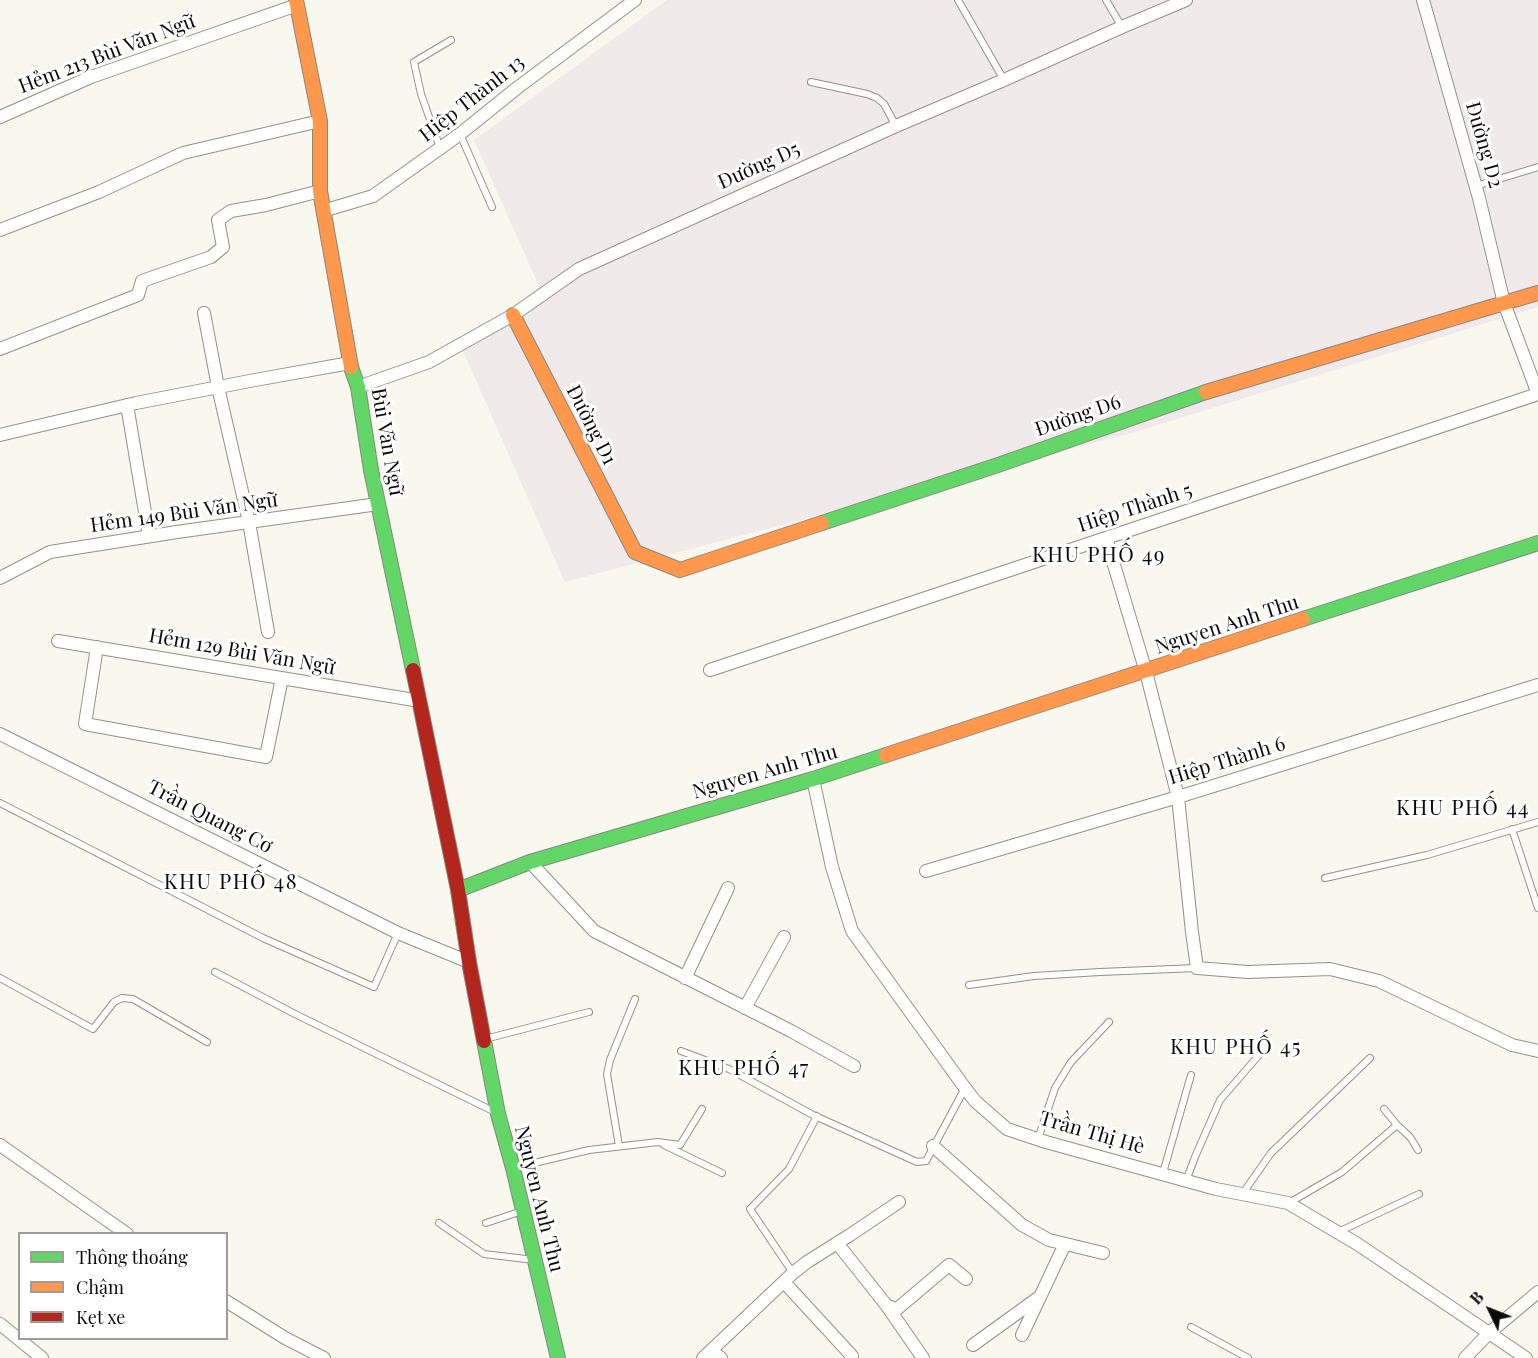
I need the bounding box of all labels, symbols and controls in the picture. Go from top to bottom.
street label: Hẻm 213 Bùi Văn Ngữ [15,9,199,99]
street label: Hiệp Thành 13 [415,51,529,147]
street label: Đường D2 [1460,99,1508,191]
street label: Đường D5 [714,137,804,195]
street label: Đường D1 [561,381,621,469]
street label: Bùi Văn Ngữ [366,386,408,498]
street label: Đường D6 [1032,390,1124,442]
street label: Hiệp Thành 5 [1075,478,1195,538]
street label: Hẻm 149 Bùi Văn Ngữ [89,488,279,538]
district label: KHU PHỐ 49 [1032,542,1166,568]
street label: Nguyen Anh Thu [1152,590,1302,660]
street label: Hẻm 129 Bùi Văn Ngữ [147,624,337,680]
street label: Hiệp Thành 6 [1166,732,1288,790]
street label: Nguyen Anh Thu [690,740,840,804]
street label: Trần Quang Cơ [144,775,276,859]
district label: KHU PHỐ 44 [1396,795,1530,821]
district label: KHU PHỐ 48 [164,869,298,895]
district label: KHU PHỐ 45 [1170,1034,1302,1060]
district label: KHU PHỐ 47 [678,1055,810,1081]
street label: Trần Thị Hè [1037,1107,1147,1159]
street label: Nguyen Anh Thu [509,1123,569,1275]
legend [18,1232,228,1340]
text: Thông thoáng [76,1245,188,1269]
text: Chậm [76,1275,124,1299]
north arrow [1460,1280,1520,1340]
text: B [1465,1286,1488,1308]
text: Kẹt xe [76,1305,125,1329]

